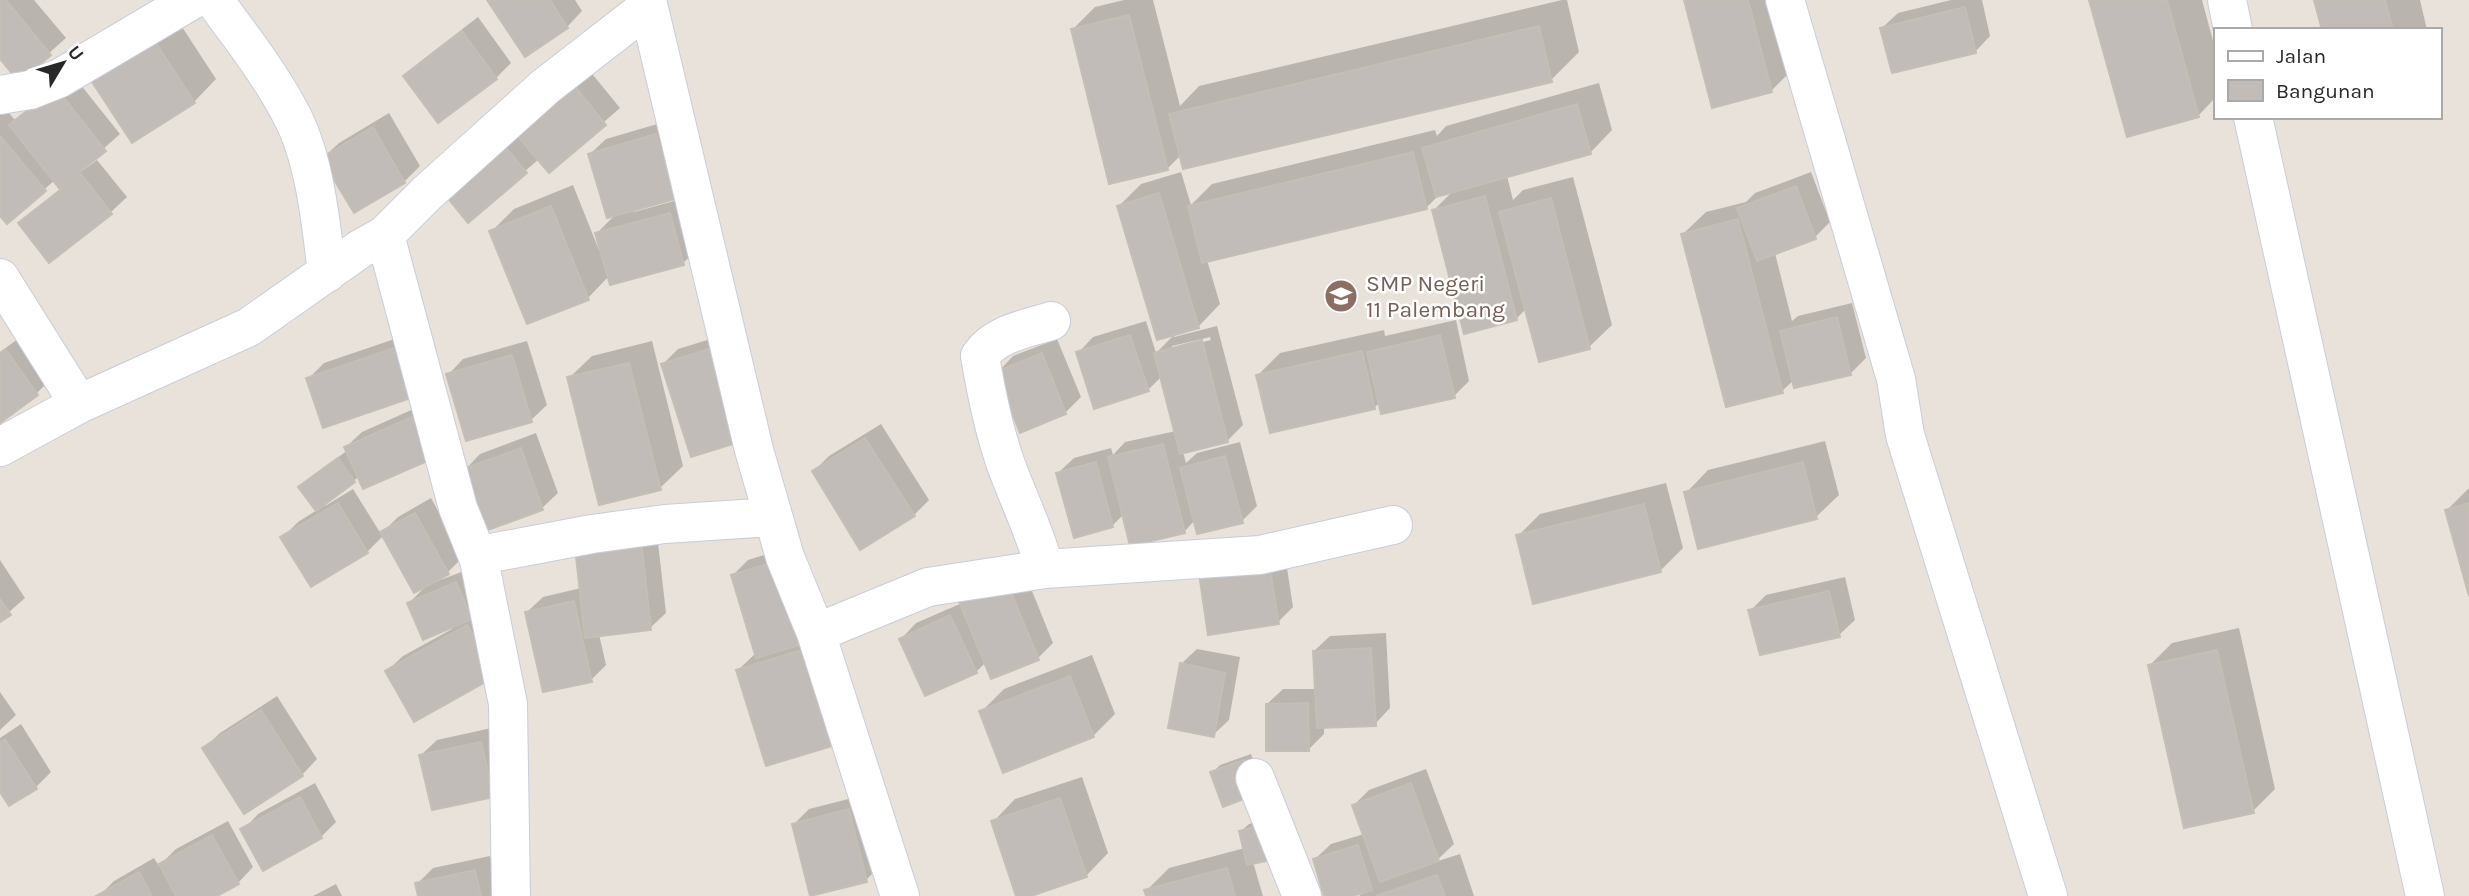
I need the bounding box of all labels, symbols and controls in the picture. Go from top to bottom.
north arrow [28,28,98,98]
legend [2214,28,2441,119]
text: U [63,41,88,65]
text: Jalan [2276,44,2326,68]
text: Bangunan [2276,79,2375,103]
place label: SMP Negeri 11 Palembang [1366,270,1505,323]
school or university icon: SMP Negeri 11 Palembang [1322,277,1360,315]

